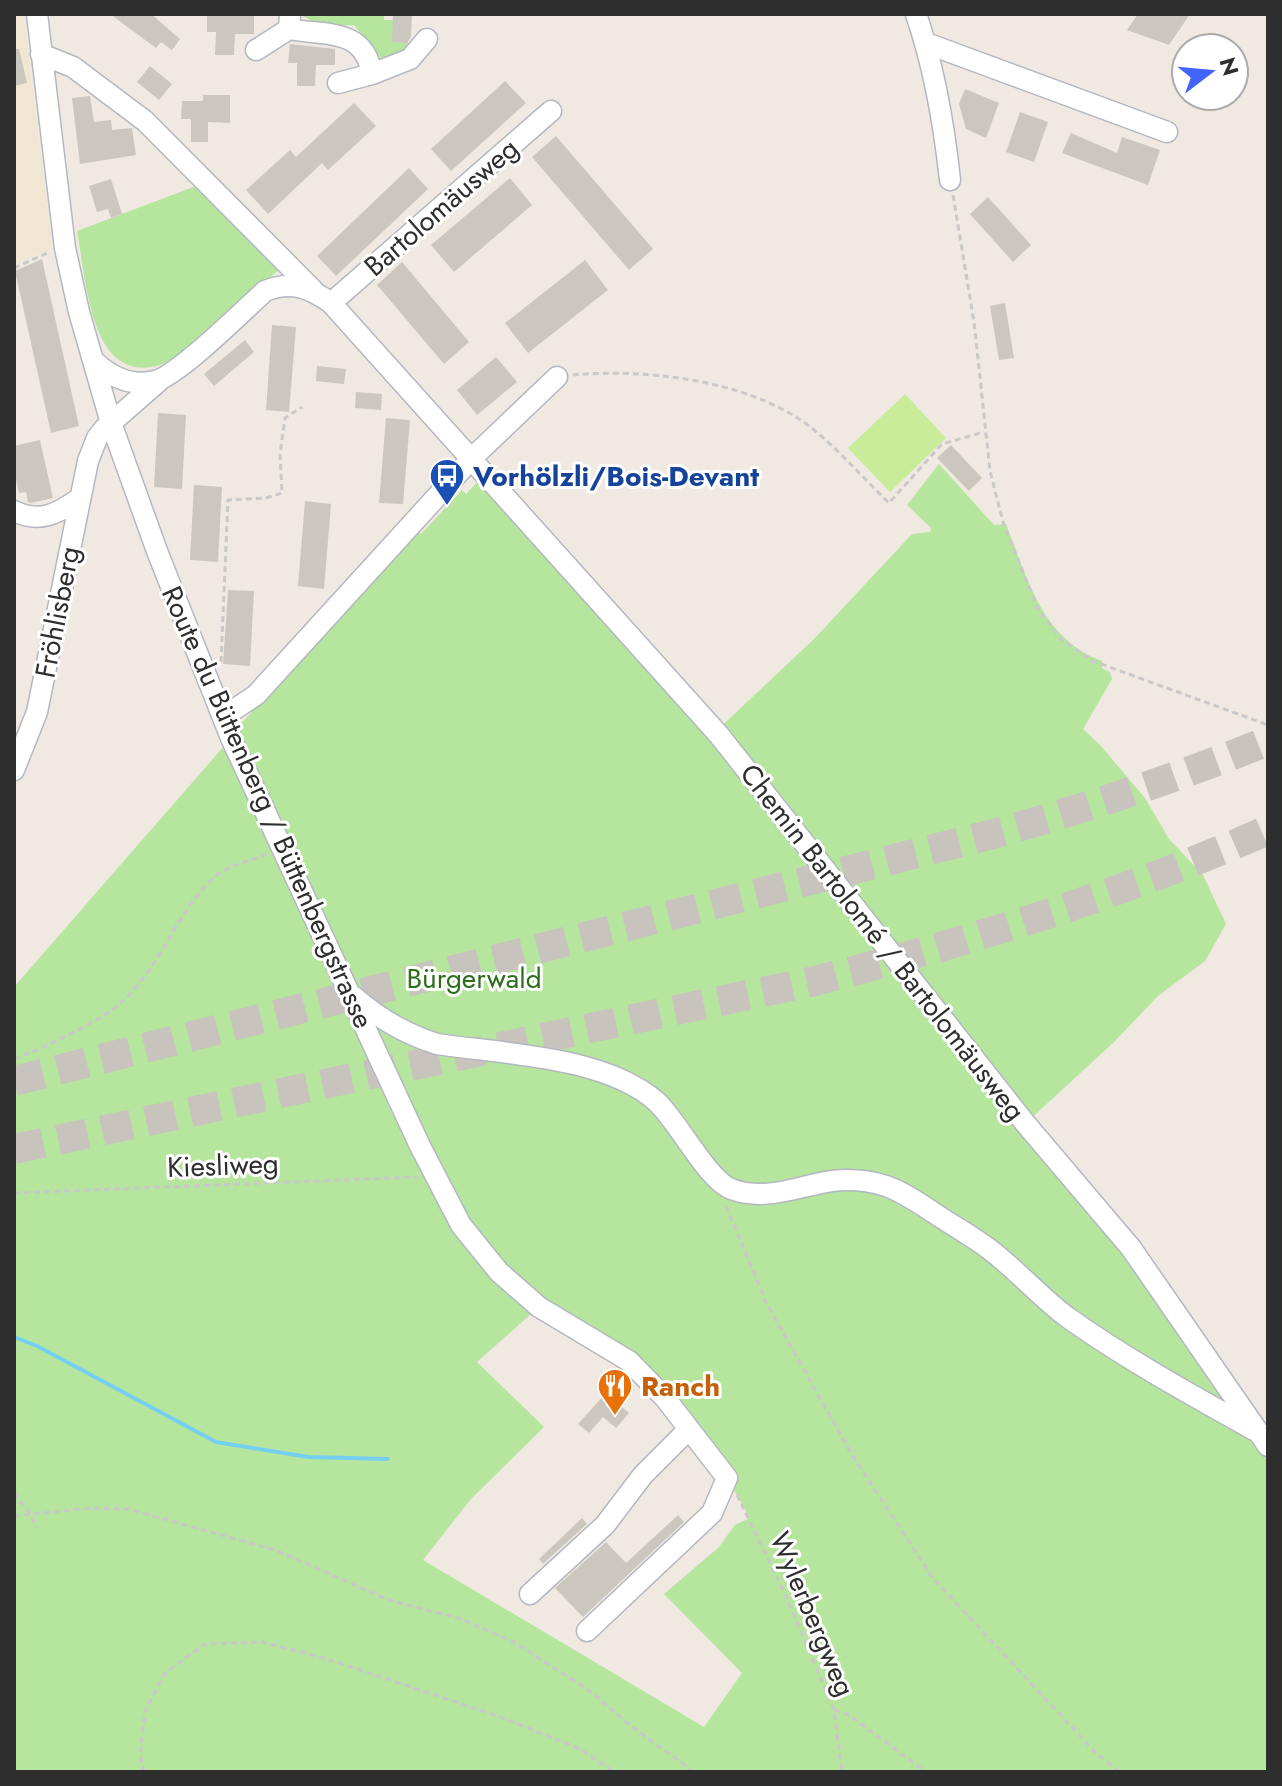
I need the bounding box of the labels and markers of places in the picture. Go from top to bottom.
place label: Vorhölzli/Bois-Devant [472,456,759,497]
bus stop icon: Vorhölzli/Bois-Devant [428,457,466,507]
place label: Ranch [641,1366,720,1407]
restaurant icon: Ranch [596,1367,634,1417]

